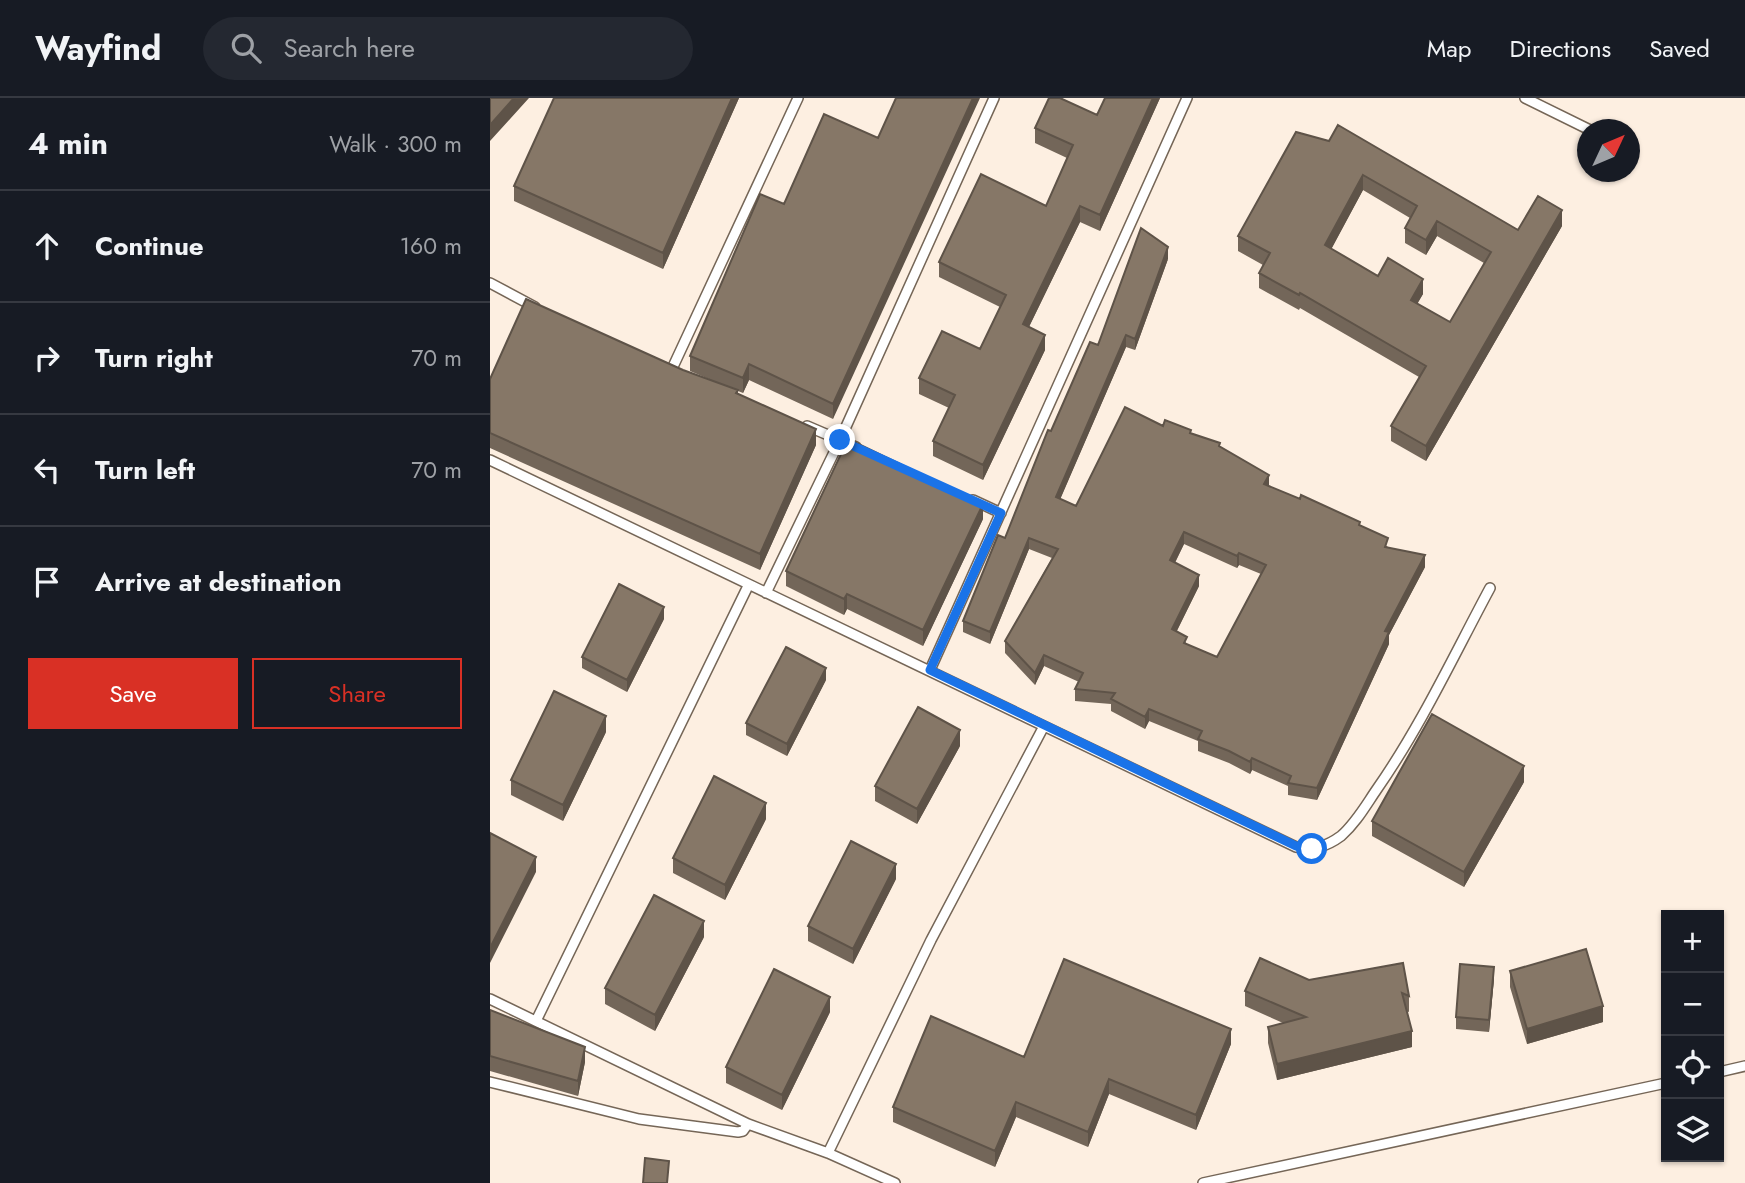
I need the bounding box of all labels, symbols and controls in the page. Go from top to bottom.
search box [203,17,693,80]
text: Wayfind [35,25,161,72]
icon: search [227,29,265,67]
text: Search here [283,29,415,67]
text: Map [1427,31,1472,66]
text: Directions [1510,31,1611,66]
text: Saved [1649,31,1710,66]
north arrow [1577,119,1640,182]
text: 4 min [28,122,108,165]
text: Walk · 300 m [329,127,462,161]
icon: ahead [28,227,66,265]
text: Continue [95,227,204,265]
text: 160 m [400,229,462,263]
icon: right [28,339,66,377]
text: Turn right [95,339,213,377]
text: 70 m [411,341,462,375]
route end [824,424,855,455]
icon: left [28,451,66,489]
text: Turn left [95,451,195,489]
text: 70 m [411,453,462,487]
icon: arrive [28,563,66,601]
text: Arrive at destination [95,563,342,601]
button: Save [28,658,238,729]
button: Share [252,658,462,729]
route start [1296,833,1327,864]
map controls [1661,910,1724,1162]
button: + [1661,910,1724,973]
button: − [1661,973,1724,1036]
button: locate [1661,1036,1724,1099]
button: layers [1661,1099,1724,1162]

